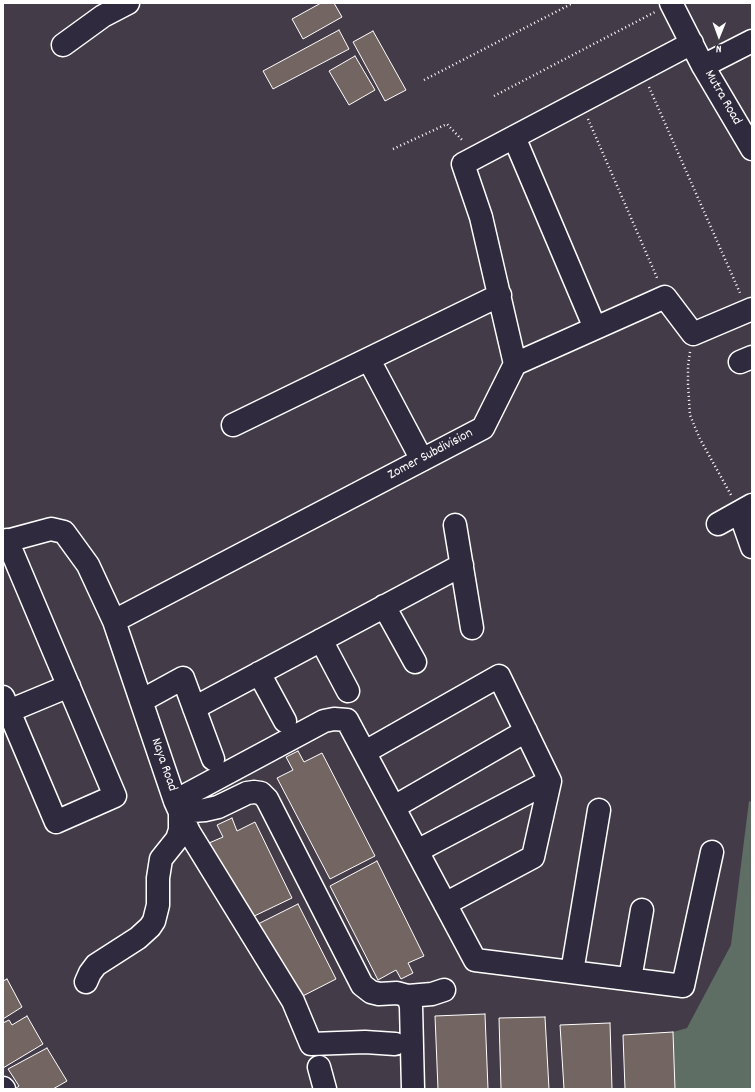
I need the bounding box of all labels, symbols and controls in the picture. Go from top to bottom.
north arrow [699,16,739,56]
text: N [716,40,722,56]
street label: Mutra Road [700,68,744,128]
street label: Zomer Subdivision [386,426,476,484]
street label: Naya Road [146,736,180,794]

